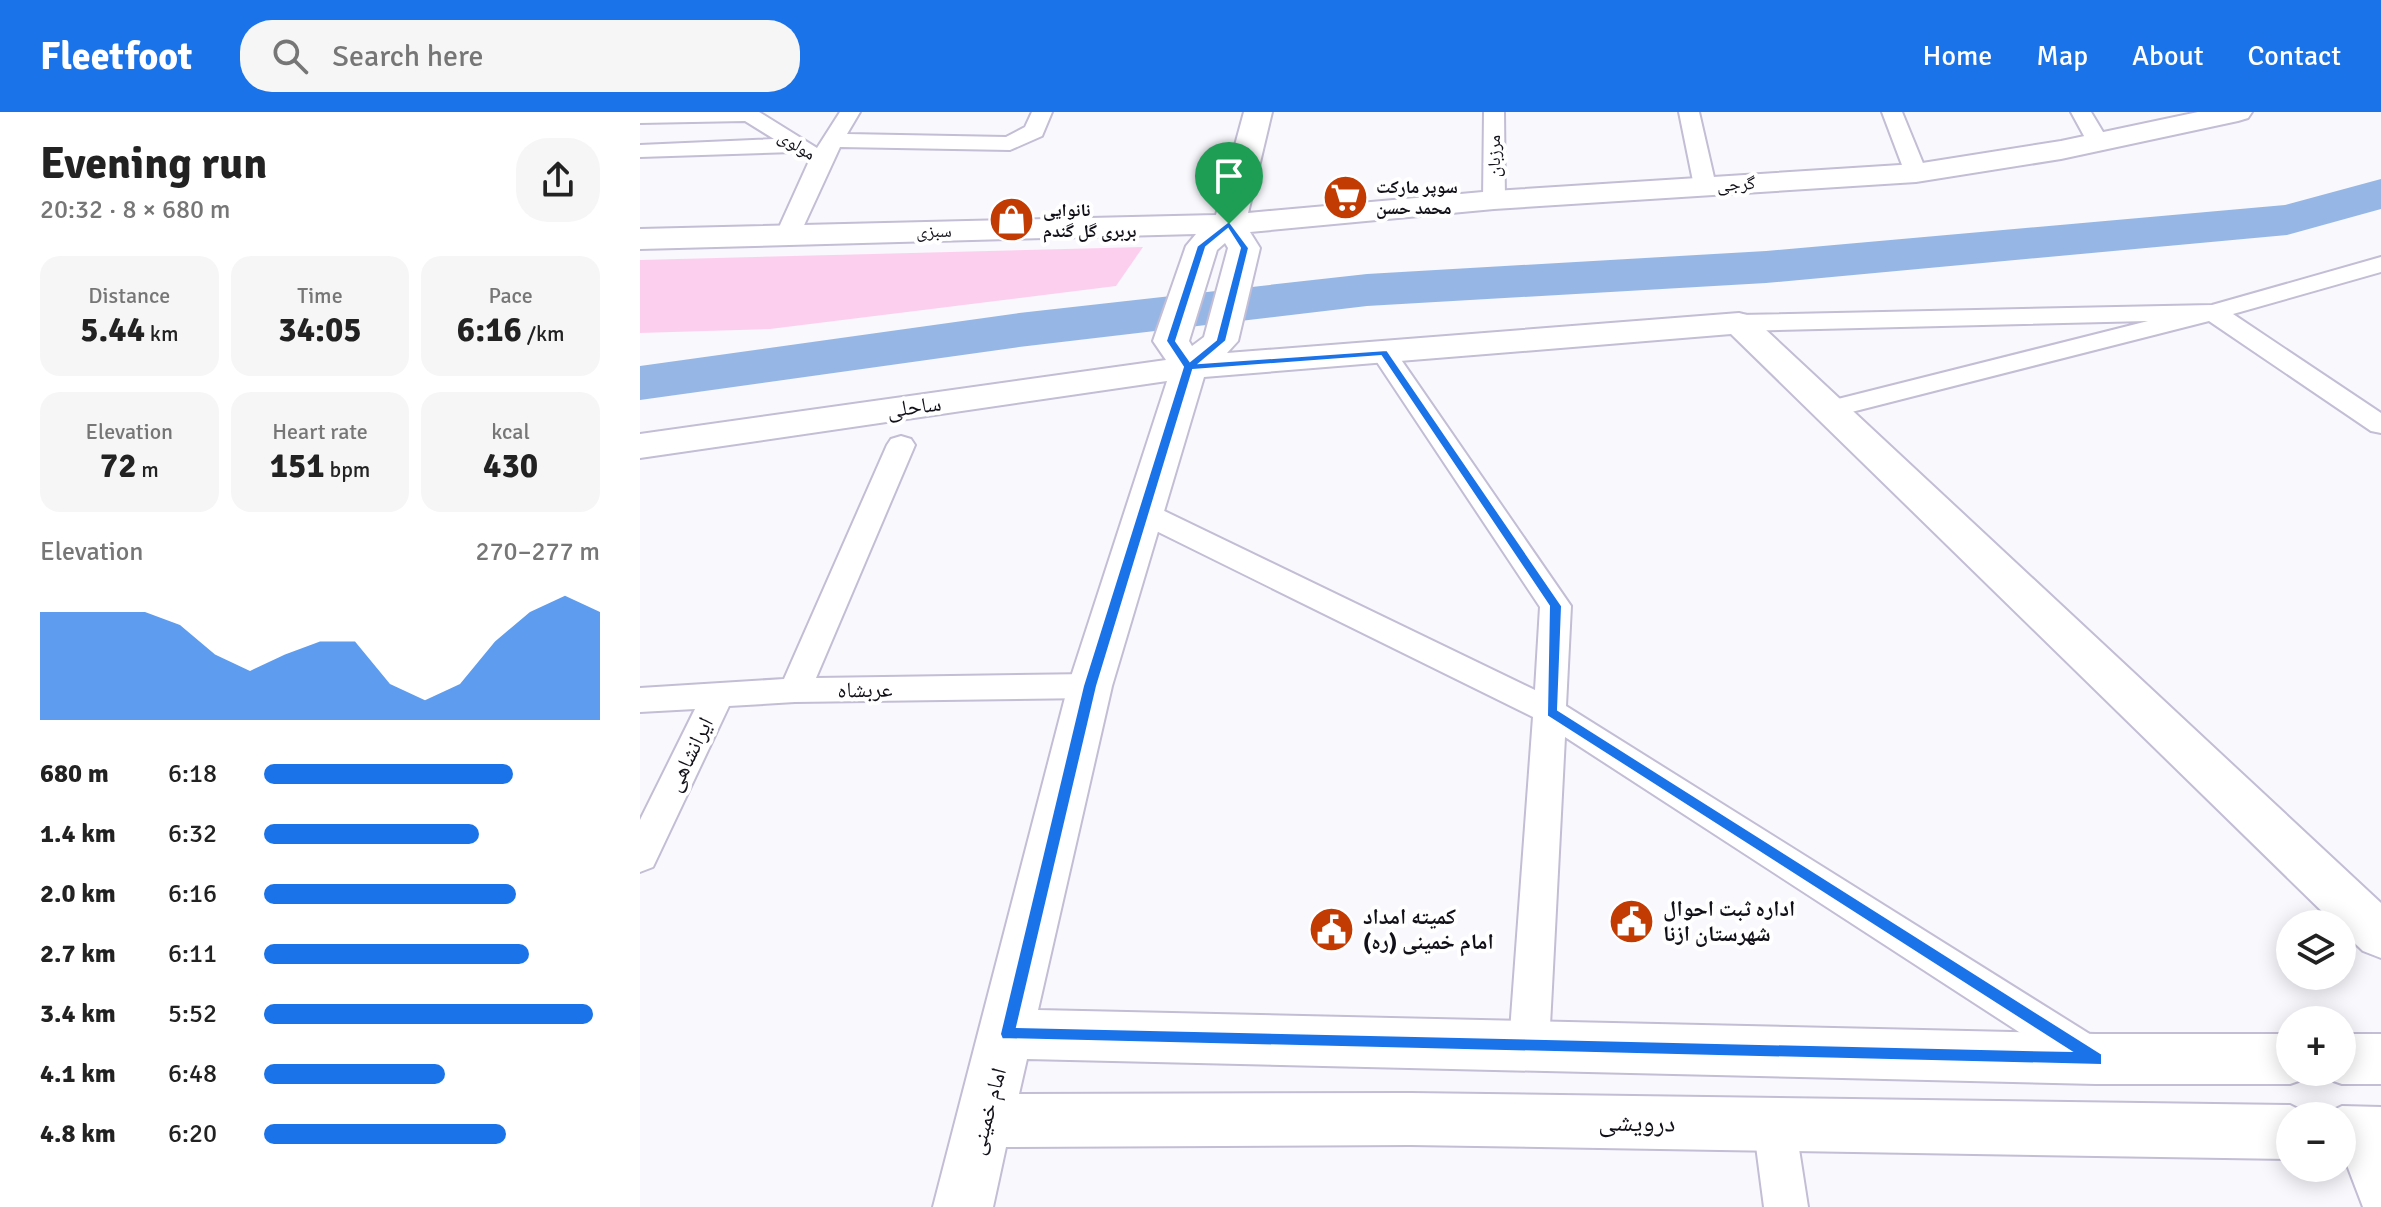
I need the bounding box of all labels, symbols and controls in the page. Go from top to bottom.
search box [240,20,800,92]
text: Fleetfoot [40,33,192,80]
icon: search [268,34,312,78]
text: Search here [332,38,484,75]
text: Home [1923,39,1992,73]
text: Map [2036,39,2088,73]
text: About [2132,39,2204,73]
text: Contact [2248,39,2341,73]
street label: مولوی [774,125,820,165]
street label: مرزبان [1483,135,1505,177]
text: Evening run [40,137,267,191]
button: share [516,138,600,222]
pin [1195,142,1263,224]
icon: arrive [1207,154,1251,198]
street label: گرجی [1716,172,1757,196]
supermarket icon: سوپر مارکت محمد حسن [1321,173,1369,221]
place label: سوپر مارکت محمد حسن [1376,176,1458,219]
text: 20:32 · 8 × 680 m [40,194,231,226]
shop icon: نانوایی بربری گل گندم [988,196,1036,244]
place label: نانوایی بربری گل گندم [1043,199,1137,243]
street label: سبزی [916,220,952,242]
text: Distance [88,282,170,309]
text: Time [297,282,343,309]
text: Pace [489,282,533,309]
text: 5.44 [80,309,145,351]
text: 34:05 [278,309,362,351]
text: 6:16 [457,309,522,351]
text: km [145,320,178,347]
text: /km [522,320,565,347]
street label: ساحلی [885,389,943,424]
text: Elevation [86,418,173,445]
text: Heart rate [272,418,368,445]
text: kcal [491,418,530,445]
text: 72 [100,445,137,487]
text: 151 [270,445,325,487]
text: 430 [483,445,538,487]
text: m [137,456,159,483]
text: bpm [325,456,370,483]
text: Elevation [40,536,144,568]
text: 270–277 m [476,536,600,568]
street label: عربشاه [837,676,893,703]
street label: ایرانشاهی [660,713,719,796]
text: 680 m [40,758,109,790]
text: 6:18 [168,758,217,790]
text: 1.4 km [40,818,116,850]
text: 6:32 [168,818,217,850]
text: 2.0 km [40,878,116,910]
text: 6:16 [168,878,217,910]
place label: اداره ثبت احوال شهرستان ازنا [1663,895,1795,947]
public building icon: اداره ثبت احوال شهرستان ازنا [1608,897,1656,945]
place label: کمیته امداد امام خمینی (ره) [1363,903,1494,957]
public building icon: کمیته امداد امام خمینی (ره) [1308,905,1356,953]
map controls [2276,910,2356,1182]
button: layers [2276,910,2356,990]
text: 2.7 km [40,938,116,970]
text: 6:11 [168,938,217,970]
text: 3.4 km [40,998,116,1030]
text: 5:52 [168,998,217,1030]
button: + [2276,1006,2356,1086]
text: 4.1 km [40,1058,116,1090]
text: 6:48 [168,1058,217,1090]
street label: امام خمینی [963,1065,1013,1158]
button: − [2276,1102,2356,1182]
street label: درویشی [1598,1106,1676,1140]
text: 4.8 km [40,1118,116,1150]
text: 6:20 [168,1118,217,1150]

